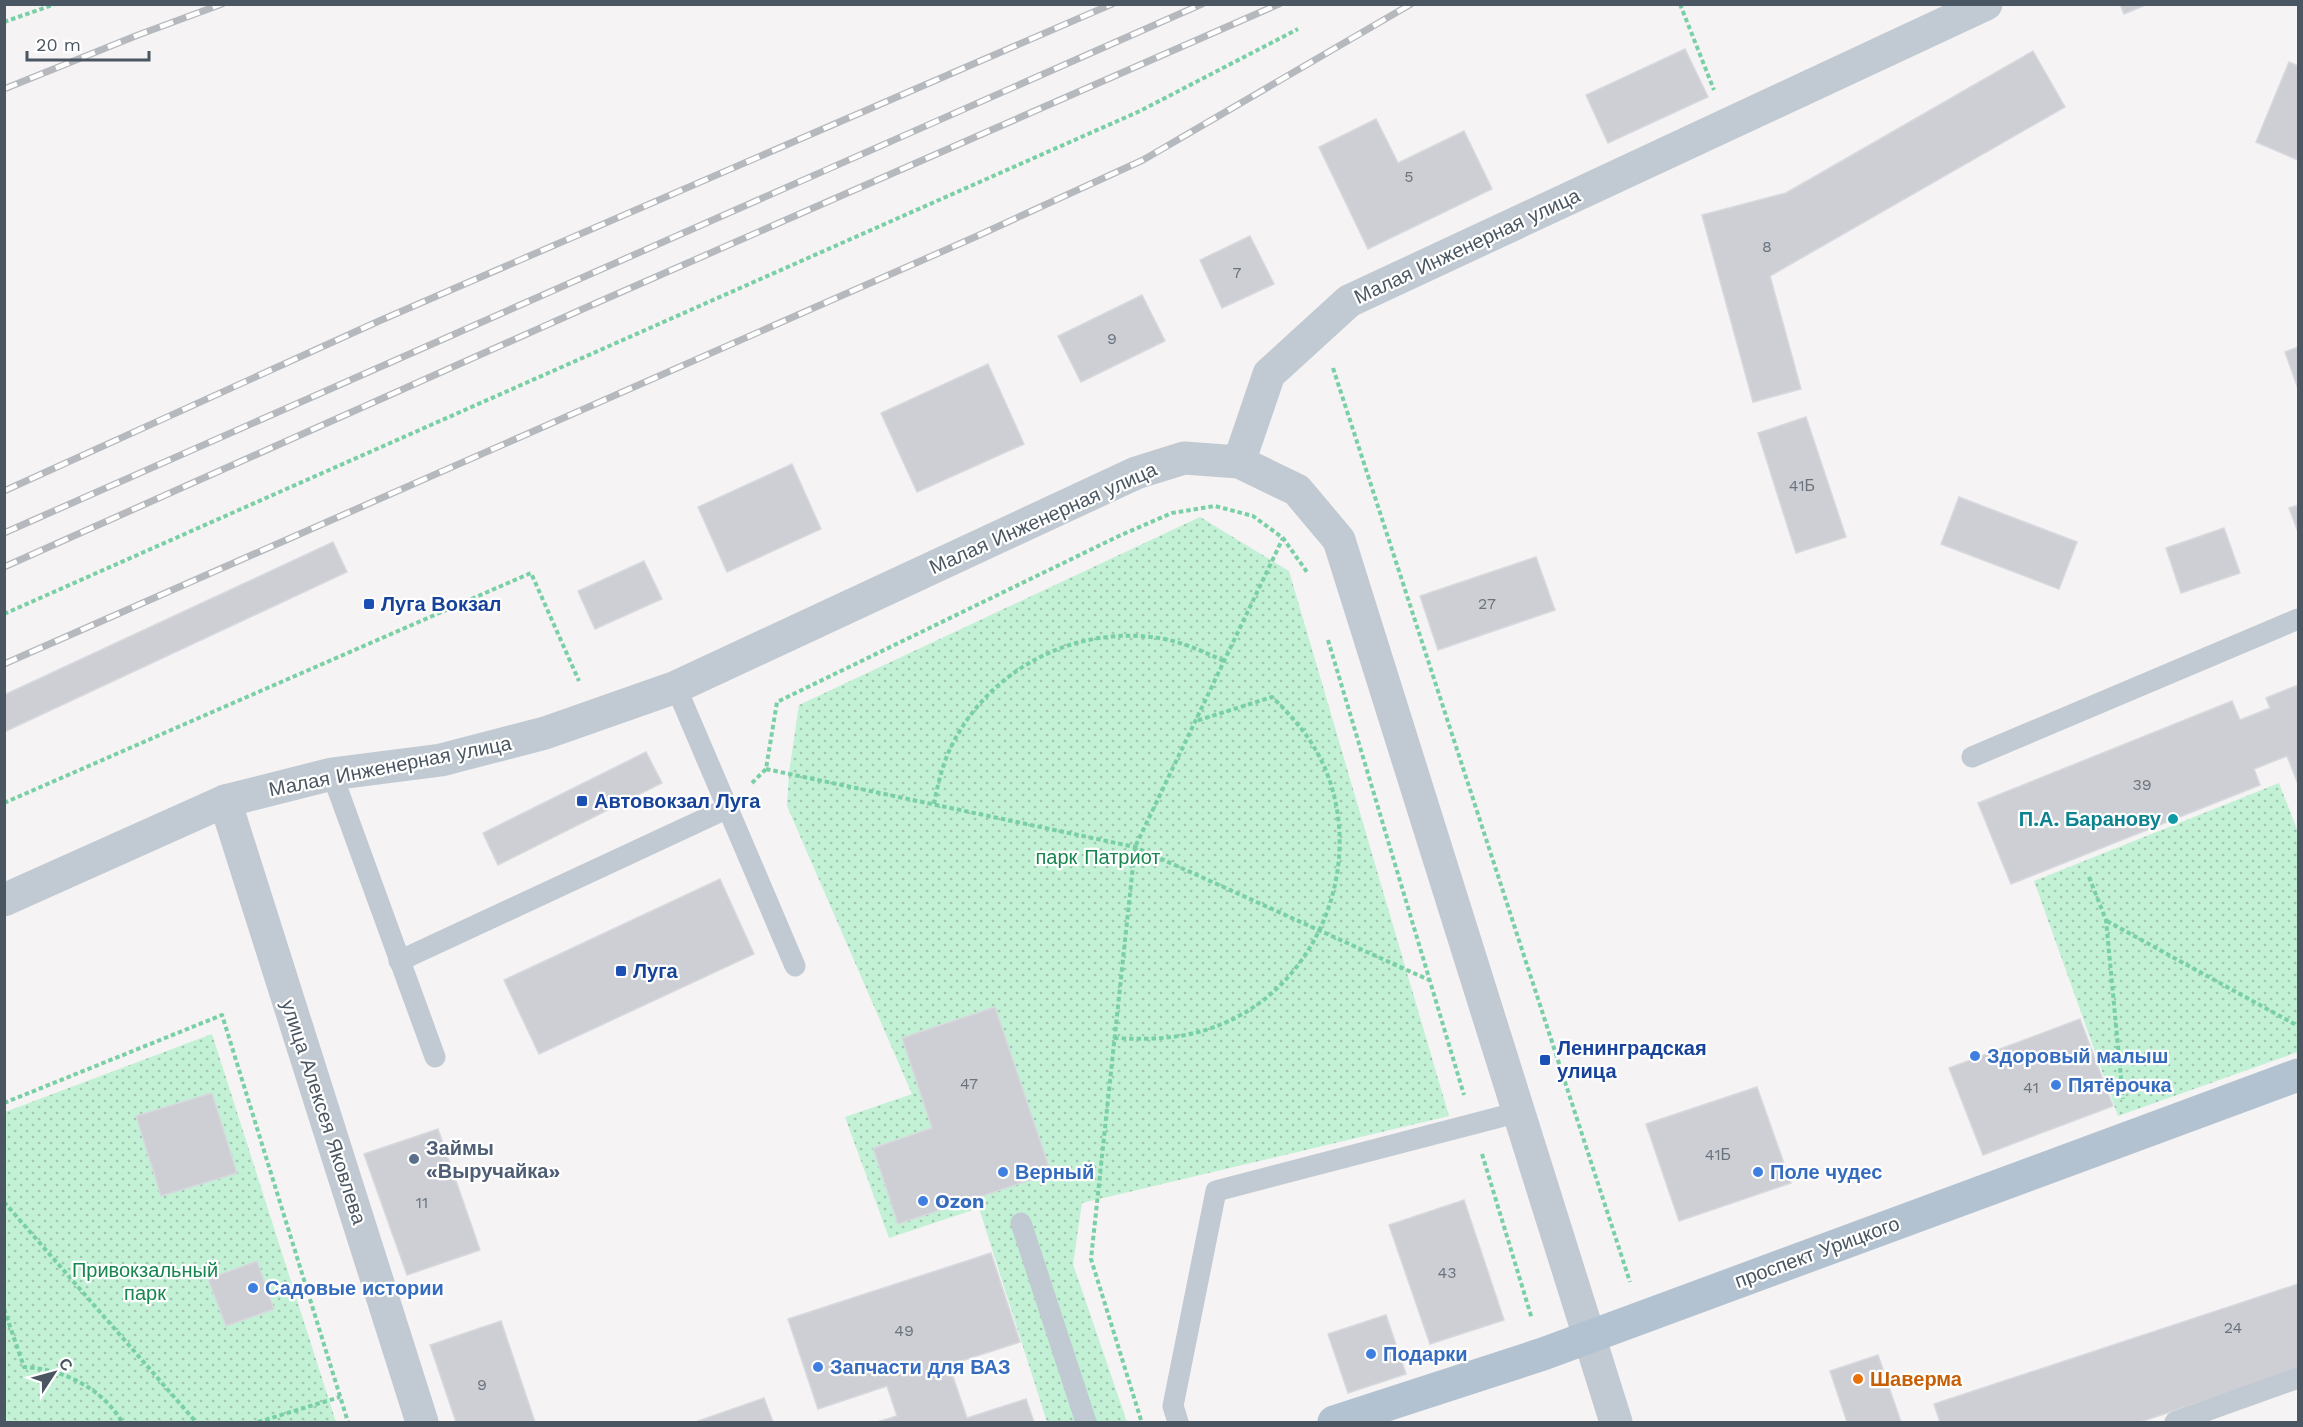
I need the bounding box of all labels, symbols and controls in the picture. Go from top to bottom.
scale bar [27,24,148,62]
text: 20 m [36,34,81,55]
house number: 5 [1404,167,1414,186]
street label: Малая Инженерная улица [1350,183,1585,309]
house number: 8 [1762,237,1772,256]
house number: 7 [1233,263,1242,282]
house number: 9 [1107,329,1117,348]
street label: Малая Инженерная улица [926,457,1161,579]
house number: 41Б [1789,476,1815,495]
place label: Луга Вокзал [381,592,502,616]
house number: 27 [1478,594,1496,613]
marker: Луга Вокзал [362,597,376,611]
street label: Малая Инженерная улица [267,731,514,801]
house number: 39 [2132,775,2152,794]
place label: Автовокзал Луга [594,789,761,813]
marker: Автовокзал Луга [575,794,589,808]
place label: П.А. Баранову [2019,807,2162,831]
marker: П.А. Баранову [2166,812,2180,826]
park label: парк Патриот [1035,845,1161,869]
place label: Луга [633,959,678,983]
marker: Луга [614,964,628,978]
street label: улица Алексея Яковлева [276,997,372,1228]
place label: Ленинградская улица [1557,1036,1707,1083]
place label: Здоровый малыш [1987,1044,2168,1068]
marker: Здоровый малыш [1968,1049,1982,1063]
marker: Ленинградская улица [1538,1053,1552,1067]
place label: Пятёрочка [2068,1073,2173,1097]
house number: 47 [960,1074,978,1093]
house number: 41 [2023,1078,2039,1097]
marker: Пятёрочка [2049,1078,2063,1092]
place label: Займы «Выручайка» [426,1136,560,1183]
house number: 41Б [1705,1145,1731,1164]
marker: Займы «Выручайка» [407,1152,421,1166]
place label: Верный [1015,1160,1094,1184]
place label: Поле чудес [1770,1160,1882,1184]
marker: Верный [996,1165,1010,1179]
marker: Поле чудес [1751,1165,1765,1179]
place label: Ozon [935,1189,984,1213]
house number: 11 [416,1193,428,1212]
marker: Ozon [916,1194,930,1208]
street label: проспект Урицкого [1731,1211,1903,1293]
park label: Привокзальный парк [72,1258,218,1305]
house number: 43 [1437,1263,1457,1282]
place label: Садовые истории [265,1276,444,1300]
marker: Садовые истории [246,1281,260,1295]
house number: 24 [2224,1318,2243,1337]
house number: 49 [894,1321,914,1340]
place label: Подарки [1383,1342,1468,1366]
north arrow [24,1343,84,1403]
marker: Подарки [1364,1347,1378,1361]
text: С [55,1354,77,1375]
place label: Запчасти для ВАЗ [830,1355,1011,1379]
marker: Запчасти для ВАЗ [811,1360,825,1374]
place label: Шаверма [1870,1367,1963,1391]
marker: Шаверма [1851,1372,1865,1386]
house number: 9 [477,1375,487,1394]

